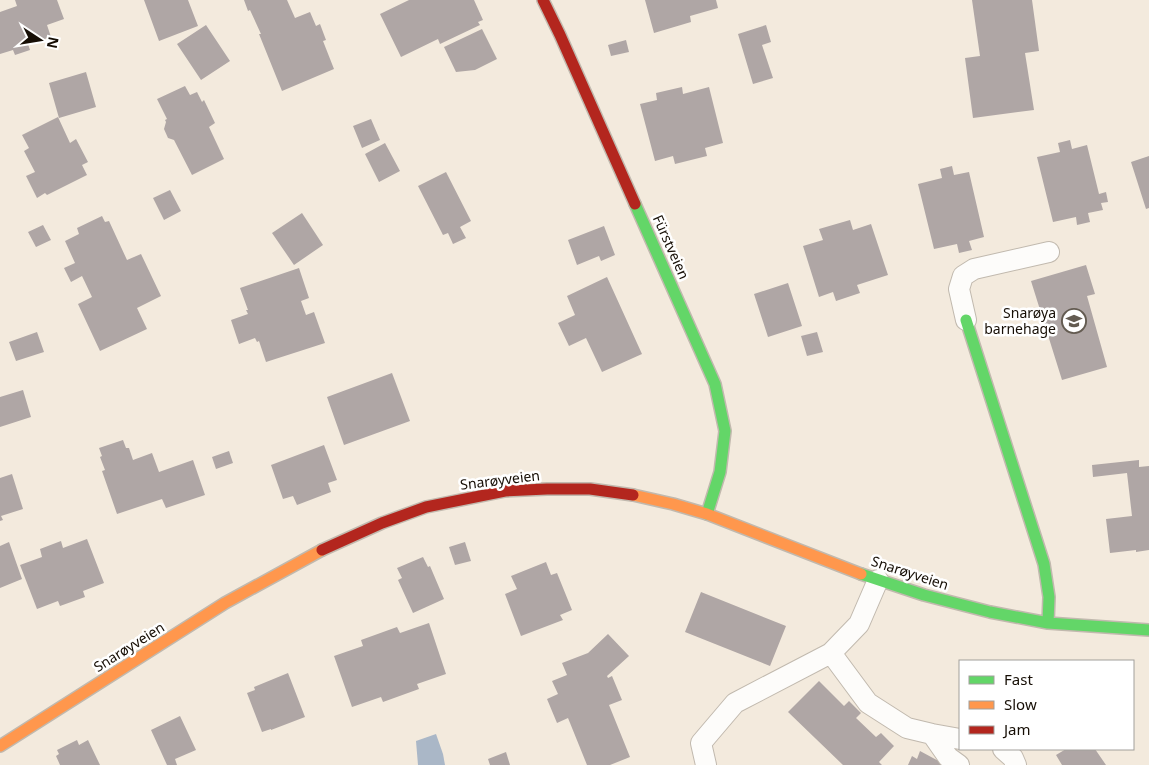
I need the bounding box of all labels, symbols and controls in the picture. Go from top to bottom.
north arrow [15,15,65,65]
text: N [43,35,64,50]
street label: Fürstveien [649,212,694,282]
place label: Snarøya barnehage [984,303,1056,338]
school or university icon: Snarøya barnehage [1061,308,1087,334]
street label: Snarøyveien [459,465,541,494]
street label: Snarøyveien [869,551,951,594]
street label: Snarøyveien [90,617,168,676]
legend [959,660,1134,750]
text: Fast [1004,669,1033,689]
text: Slow [1004,694,1037,714]
text: Jam [1002,719,1031,739]

